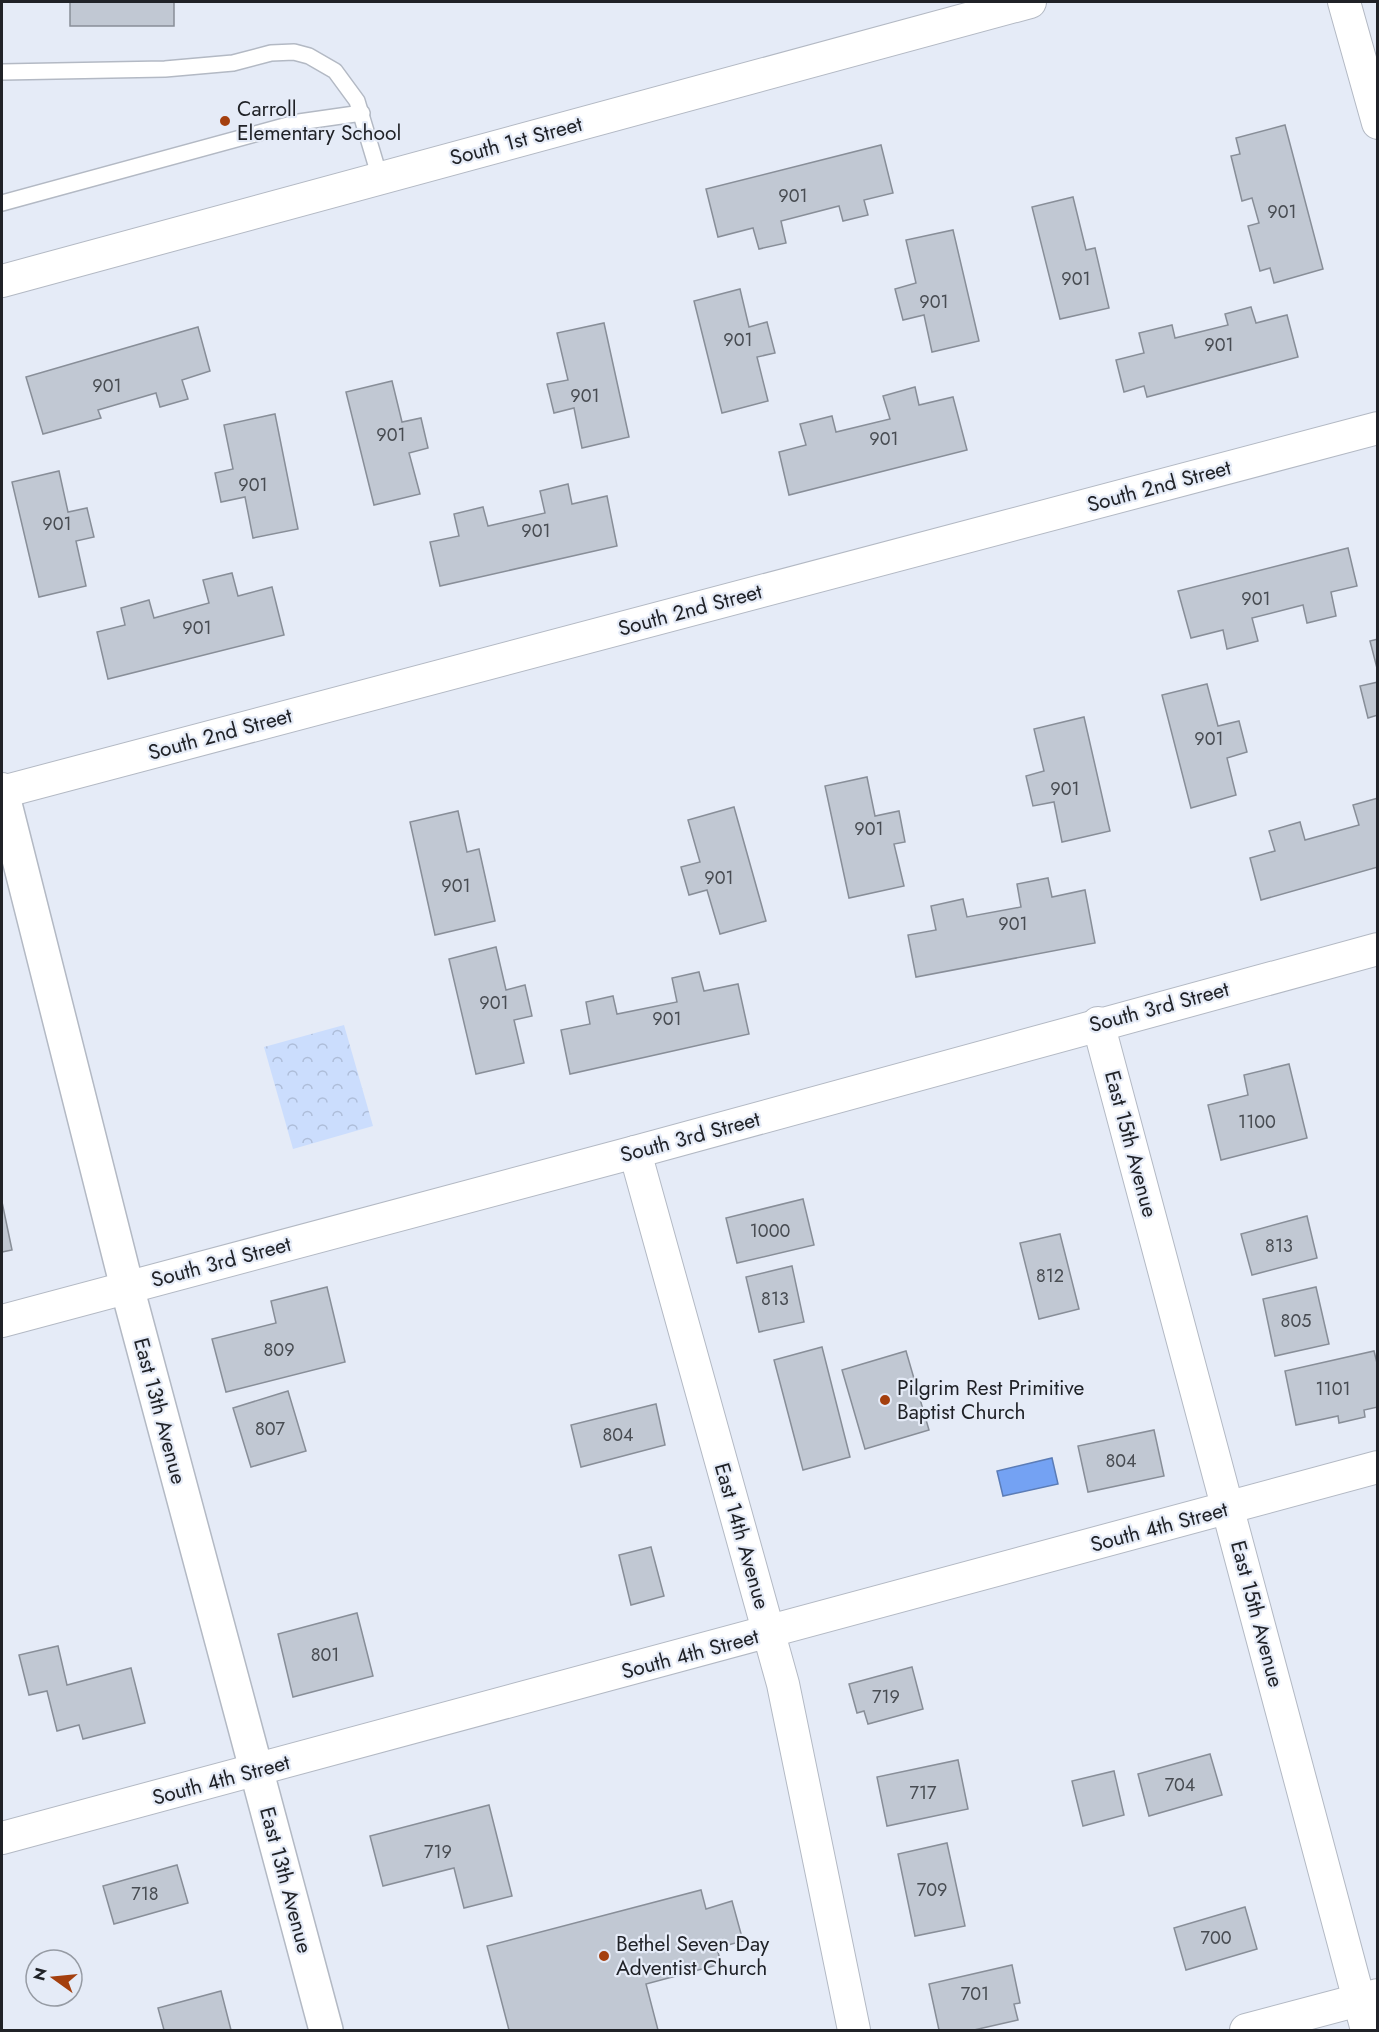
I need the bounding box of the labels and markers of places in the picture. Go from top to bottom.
place label: Carroll Elementary School [237,94,401,148]
marker: Carroll Elementary School [218,114,232,128]
place label: Pilgrim Rest Primitive Baptist Church [897,1373,1085,1427]
marker: Pilgrim Rest Primitive Baptist Church [878,1393,892,1407]
place label: Bethel Seven Day Adventist Church [616,1929,770,1983]
marker: Bethel Seven Day Adventist Church [597,1949,611,1963]

